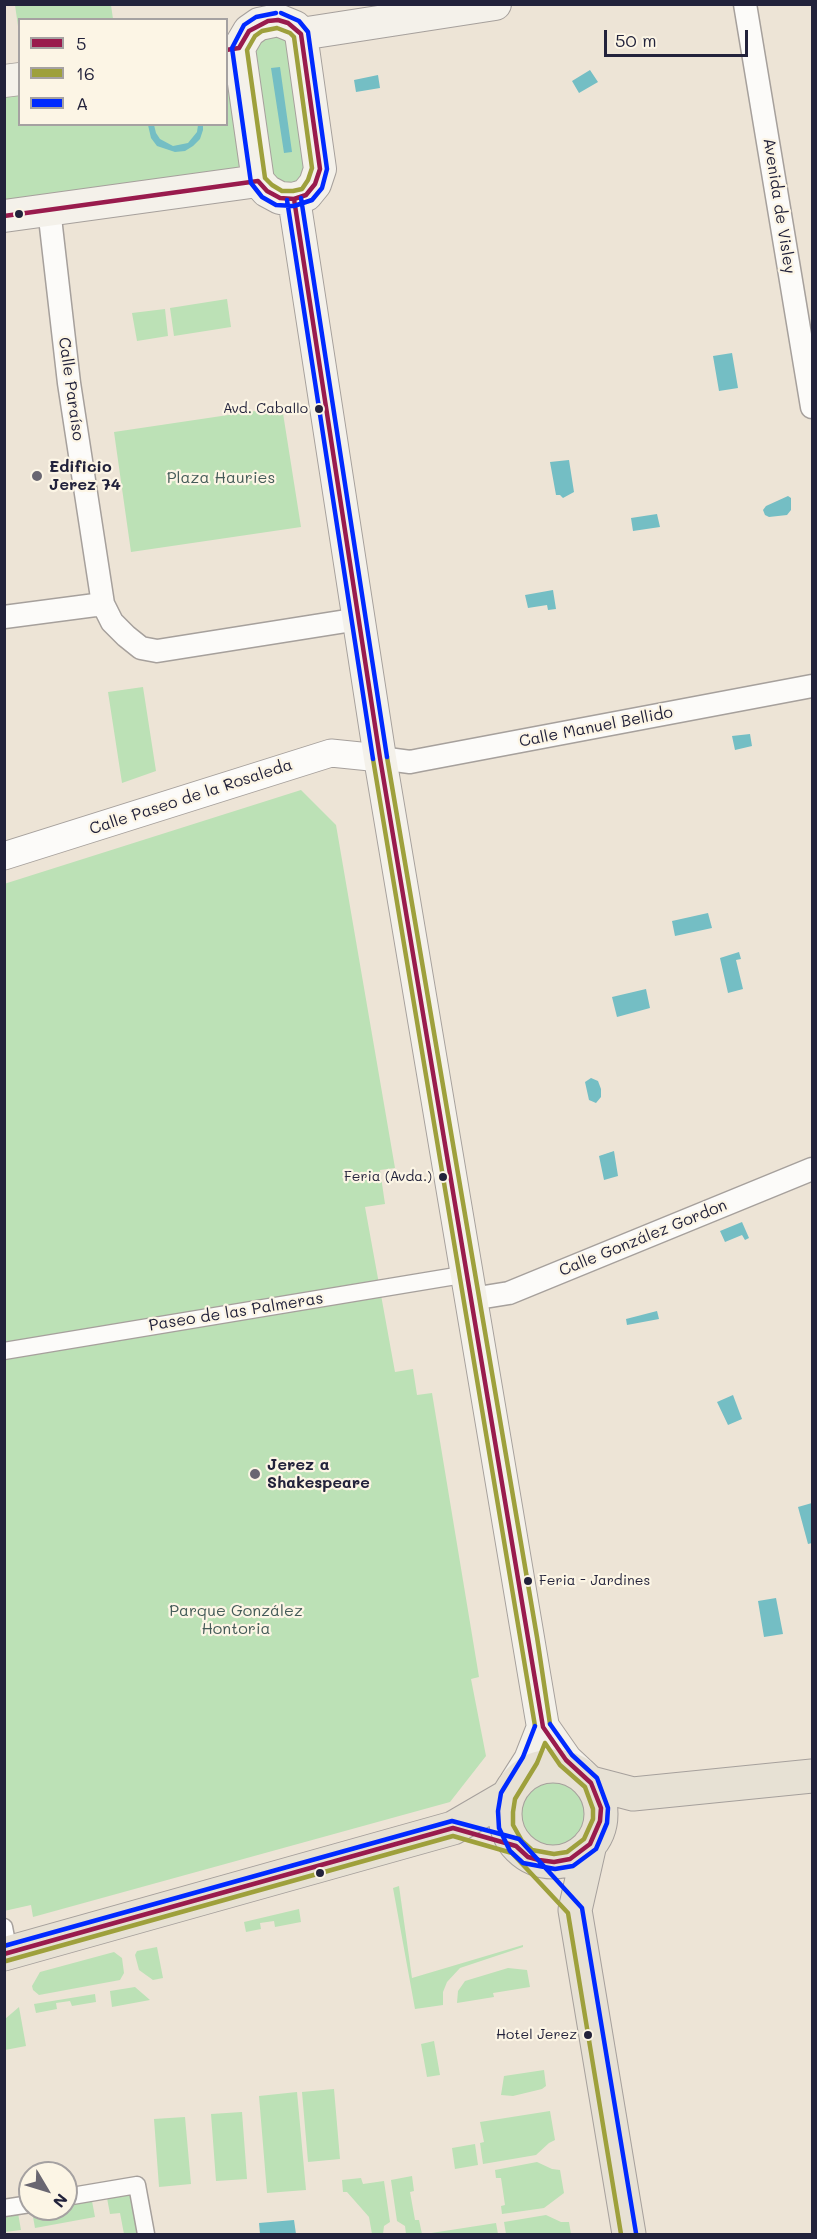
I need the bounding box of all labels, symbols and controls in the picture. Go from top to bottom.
legend [18,18,228,126]
scale bar [607,18,751,56]
text: 50 m [615,28,657,52]
text: 5 [76,31,87,55]
text: 16 [76,61,95,85]
text: A [76,91,88,115]
street label: Avenida de Visley [759,137,799,275]
unlabelled marker [13,208,25,220]
street label: Calle Paraíso [54,336,88,442]
place label: Avd. Caballo [223,401,308,417]
marker: Avd. Caballo [313,403,325,415]
place label: Edificio Jerez 74 [49,457,121,495]
park label: Plaza Hauries [167,468,275,488]
marker: Edificio Jerez 74 [30,469,44,483]
street label: Calle Manuel Bellido [517,703,675,751]
street label: Calle Paseo de la Rosaleda [87,755,295,839]
place label: Feria (Avda.) [344,1169,432,1185]
marker: Feria (Avda.) [437,1171,449,1183]
street label: Calle González Gordon [556,1196,730,1280]
street label: Paseo de las Palmeras [147,1289,325,1335]
place label: Jerez a Shakespeare [267,1455,370,1493]
marker: Jerez a Shakespeare [248,1467,262,1481]
place label: Feria - Jardines [539,1573,650,1589]
marker: Feria - Jardines [522,1575,534,1587]
park label: Parque González Hontoria [169,1601,303,1639]
unlabelled marker [314,1867,326,1879]
place label: Hotel Jerez [496,2027,577,2043]
marker: Hotel Jerez [582,2029,594,2041]
north arrow [18,2161,78,2221]
text: N [49,2190,73,2212]

